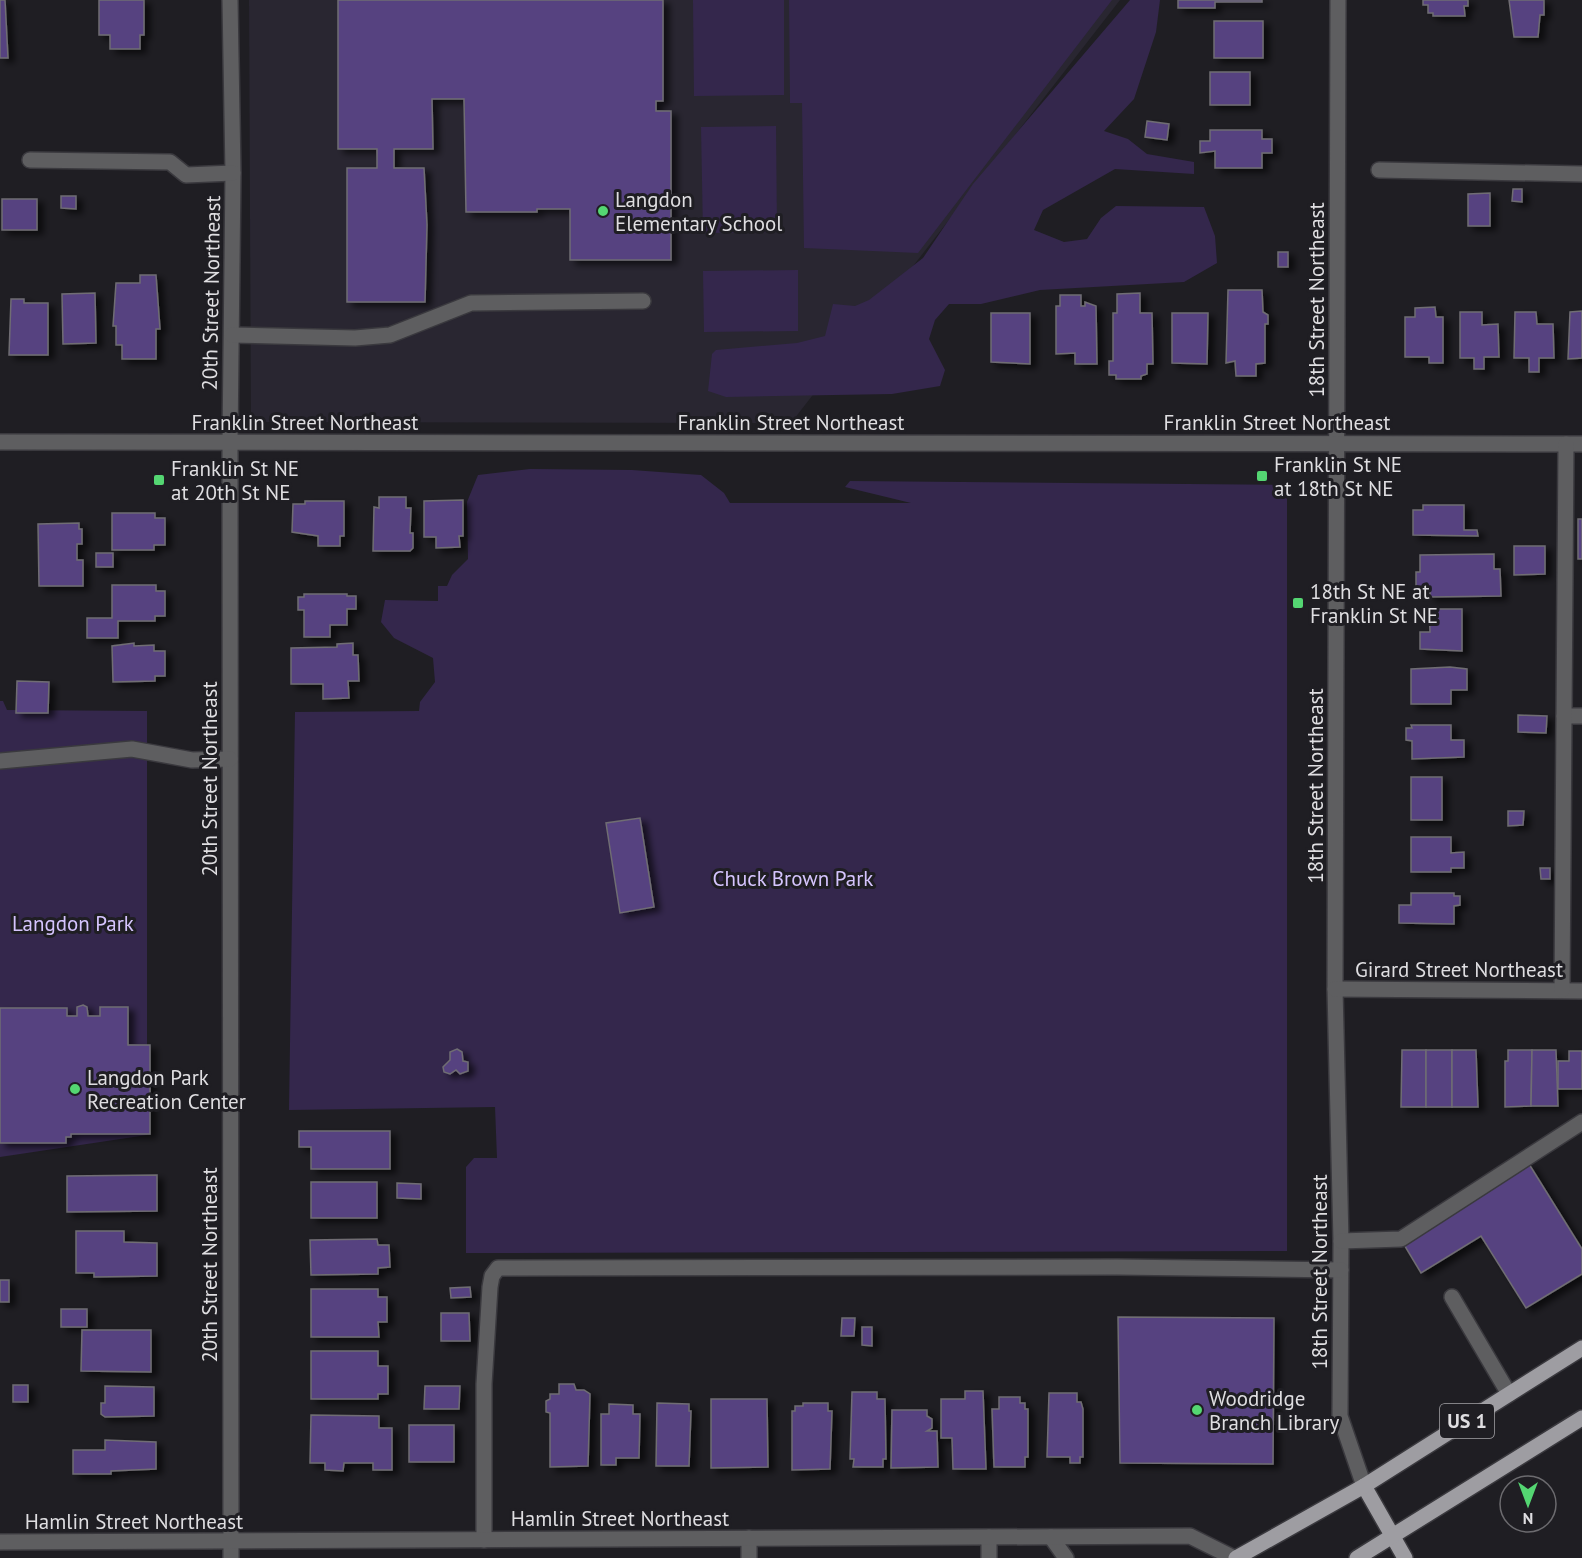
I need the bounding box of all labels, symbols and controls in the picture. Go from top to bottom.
place label: Langdon Elementary School [615,186,782,237]
street label: 20th Street Northeast [196,195,226,391]
street label: 18th Street Northeast [1303,202,1330,398]
marker: Langdon Elementary School [596,204,610,218]
street label: Franklin Street Northeast [192,409,418,436]
street label: Franklin Street Northeast [678,409,904,436]
street label: Franklin Street Northeast [1164,409,1390,436]
place label: Franklin St NE at 18th St NE [1274,451,1402,502]
place label: Franklin St NE at 20th St NE [171,455,299,506]
marker: Franklin St NE at 18th St NE [1255,469,1269,483]
marker: Franklin St NE at 20th St NE [152,473,166,487]
place label: 18th St NE at Franklin St NE [1310,578,1438,629]
marker: 18th St NE at Franklin St NE [1291,596,1305,610]
street label: 20th Street Northeast [196,681,223,877]
street label: 18th Street Northeast [1302,688,1329,884]
park label: Chuck Brown Park [713,865,873,892]
park label: Langdon Park [12,910,134,937]
street label: Girard Street Northeast [1355,956,1563,983]
place label: Langdon Park Recreation Center [87,1064,246,1115]
marker: Langdon Park Recreation Center [68,1082,82,1096]
street label: 20th Street Northeast [196,1167,223,1363]
street label: 18th Street Northeast [1306,1174,1333,1370]
place label: Woodridge Branch Library [1209,1385,1339,1436]
marker: Woodridge Branch Library [1190,1403,1204,1417]
road number: US 1 [1440,1404,1494,1438]
north arrow [1498,1474,1558,1534]
street label: Hamlin Street Northeast [511,1505,729,1532]
street label: Hamlin Street Northeast [25,1508,243,1535]
text: N [1523,1509,1533,1529]

